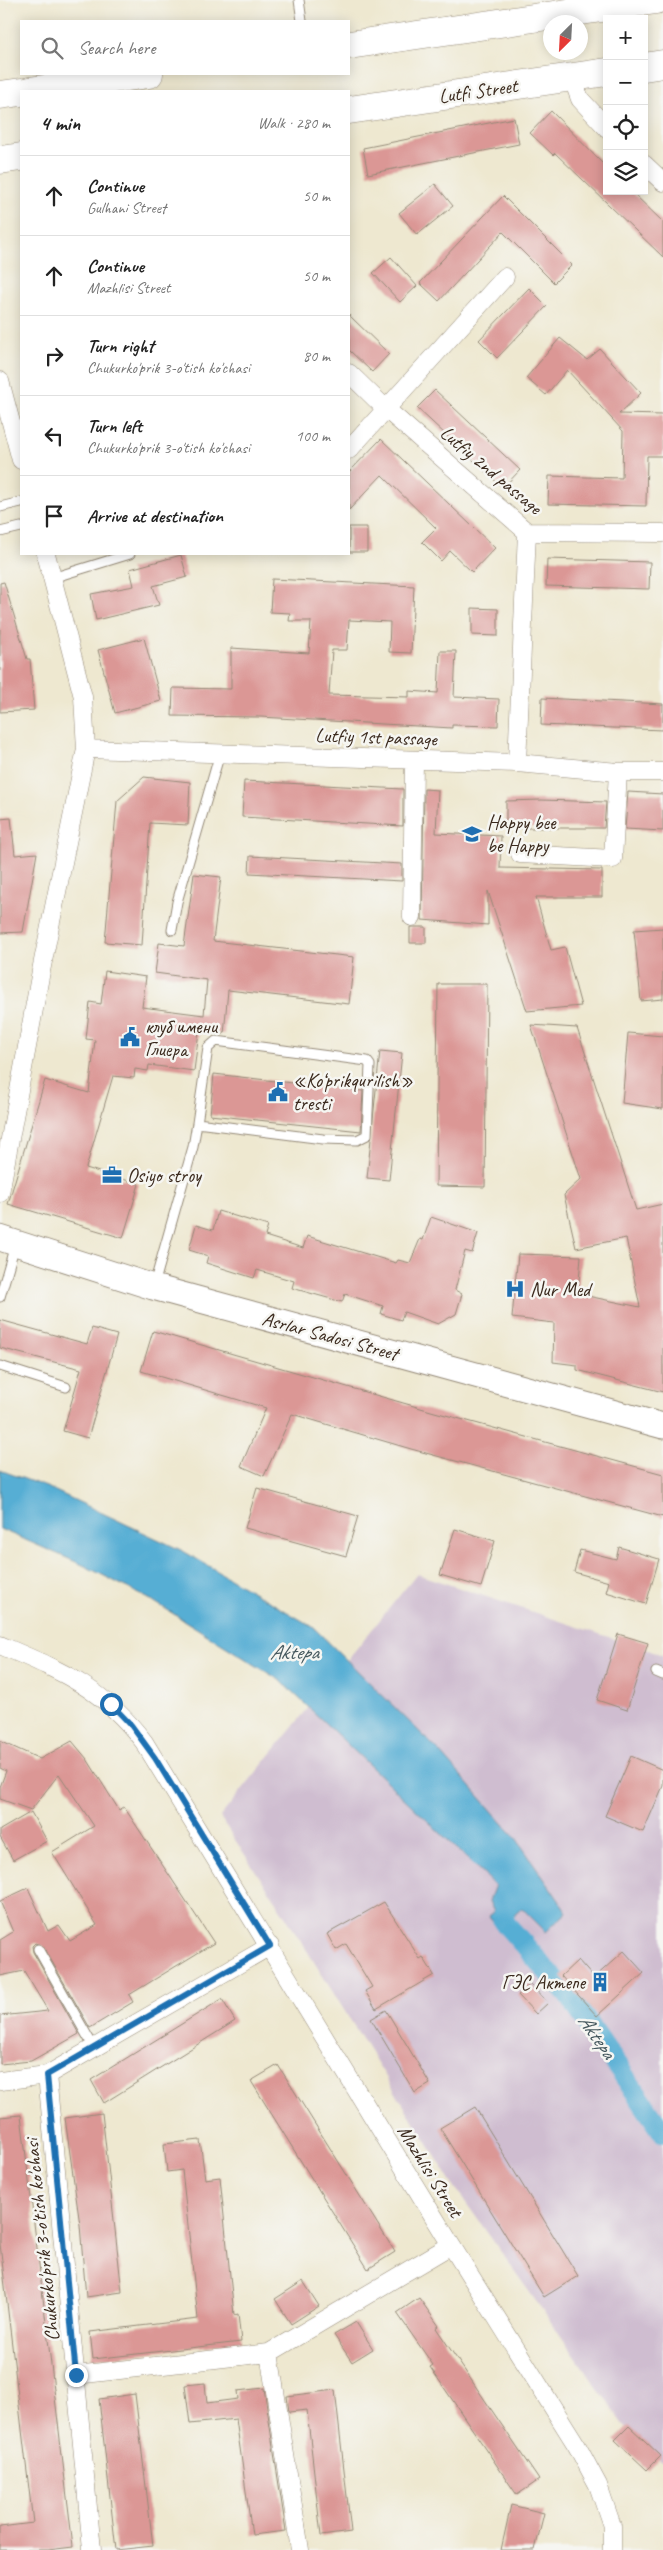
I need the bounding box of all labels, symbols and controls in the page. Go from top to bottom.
north arrow [543,15,588,60]
map controls [603,15,648,195]
button: + [603,15,648,60]
search box [20,20,350,75]
icon: search [38,34,66,62]
text: Search here [78,36,155,60]
button: − [603,60,648,105]
street label: Lutfi Street [437,73,521,109]
button: locate [603,105,648,150]
text: 4 min [40,110,80,136]
text: Walk · 280 m [258,113,330,133]
button: layers [603,150,648,195]
text: Continue [87,174,144,198]
icon: ahead [40,182,68,210]
text: 50 m [303,186,330,206]
text: Gulhani Street [87,198,166,218]
text: Continue [87,254,144,278]
icon: ahead [40,262,68,290]
text: 50 m [303,266,330,286]
text: Mazhlisi Street [87,278,170,298]
text: Turn right [87,334,154,358]
icon: right [40,342,68,370]
text: 80 m [303,346,330,366]
text: Chukurko'prik 3-o'tish ko'chasi [87,358,250,378]
text: Turn left [87,414,142,438]
street label: Lutfiy 2nd passage [435,420,548,521]
icon: left [40,422,68,450]
text: 100 m [296,426,330,446]
text: Chukurko'prik 3-o'tish ko'chasi [87,438,250,458]
icon: arrive [40,502,68,530]
text: Arrive at destination [87,504,223,528]
street label: Lutfiy 1st passage [315,722,439,752]
place label: Happy bee be Happy [487,810,557,858]
school or university icon: Happy bee be Happy [461,823,483,845]
place label: клуб имени Глиера [145,1014,219,1062]
public building icon: клуб имени Глиера [119,1026,141,1048]
place label: «Ko‘prikqurilish» tresti [293,1068,413,1116]
public building icon: «Ko‘prikqurilish» tresti [267,1081,289,1103]
place label: Osiyo stroy [127,1163,203,1188]
office icon: Osiyo stroy [101,1164,123,1186]
place label: Nur Med [530,1277,593,1302]
hospital icon: Nur Med [504,1278,526,1300]
street label: Asrlar Sadosi Street [259,1306,404,1367]
water label: Aktepa [270,1639,321,1665]
route start [100,1693,123,1716]
place label: ГЭС Актепe [502,1970,586,1995]
building icon: ГЭС Актепe [589,1971,611,1993]
water label: Aktepa [572,2009,623,2065]
street label: Mazhlisi Street [392,2120,469,2224]
street label: Chukurko'prik 3-o'tish ko'chasi [19,2135,65,2343]
route end [65,2364,88,2387]

